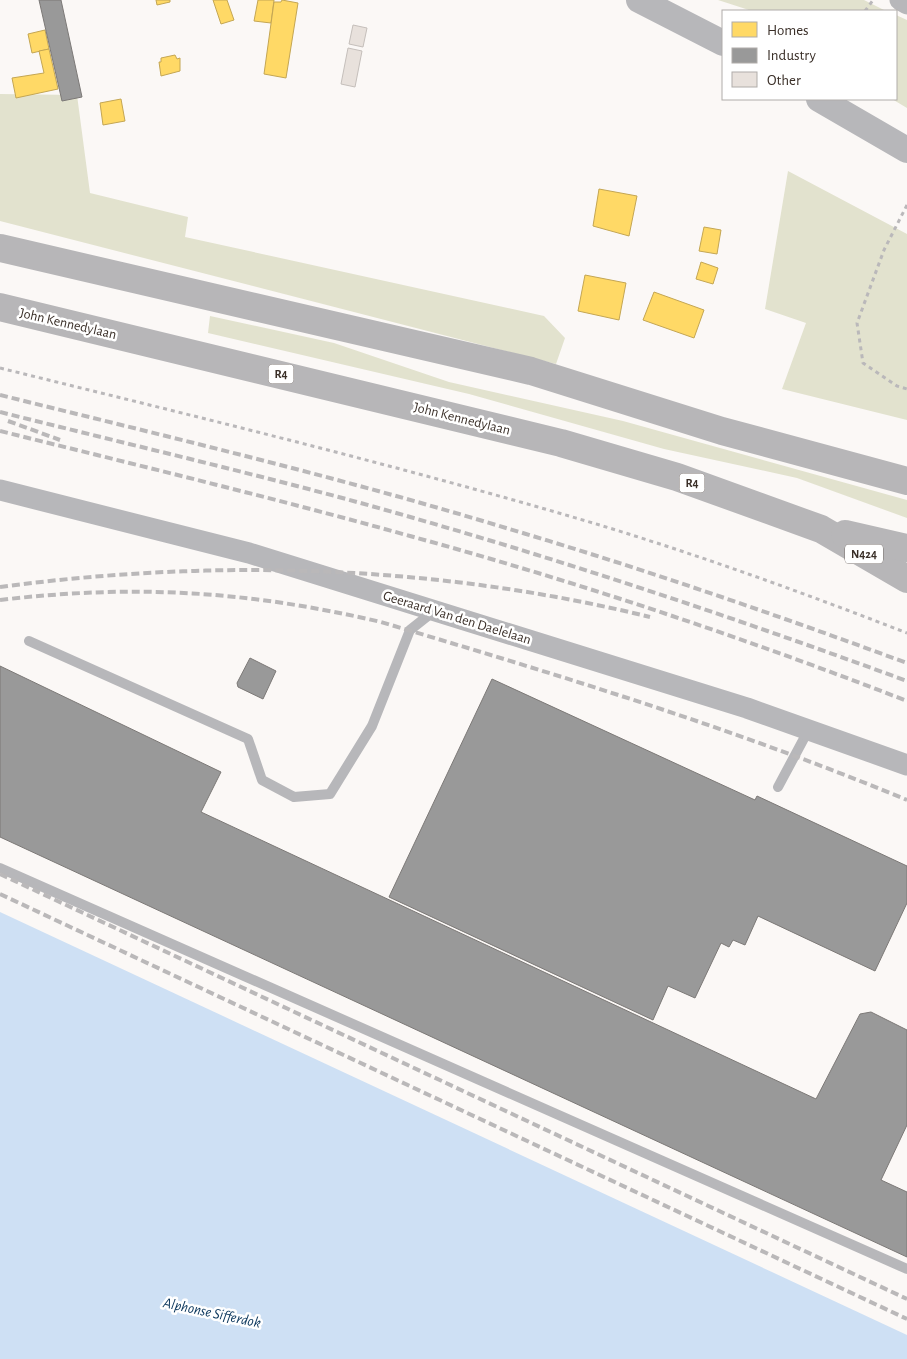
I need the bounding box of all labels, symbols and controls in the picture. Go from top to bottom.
legend [722,10,897,100]
text: Homes [767,23,809,38]
text: Industry [767,48,816,63]
text: Other [767,73,801,88]
street label: John Kennedylaan [18,306,118,342]
road number: R4 [268,364,294,384]
street label: John Kennedylaan [412,400,512,438]
road number: R4 [680,473,704,492]
road number: N424 [845,544,883,564]
street label: Geeraard Van den Daelelaan [381,589,533,647]
water label: Alphonse Sifferdok [161,1295,262,1331]

